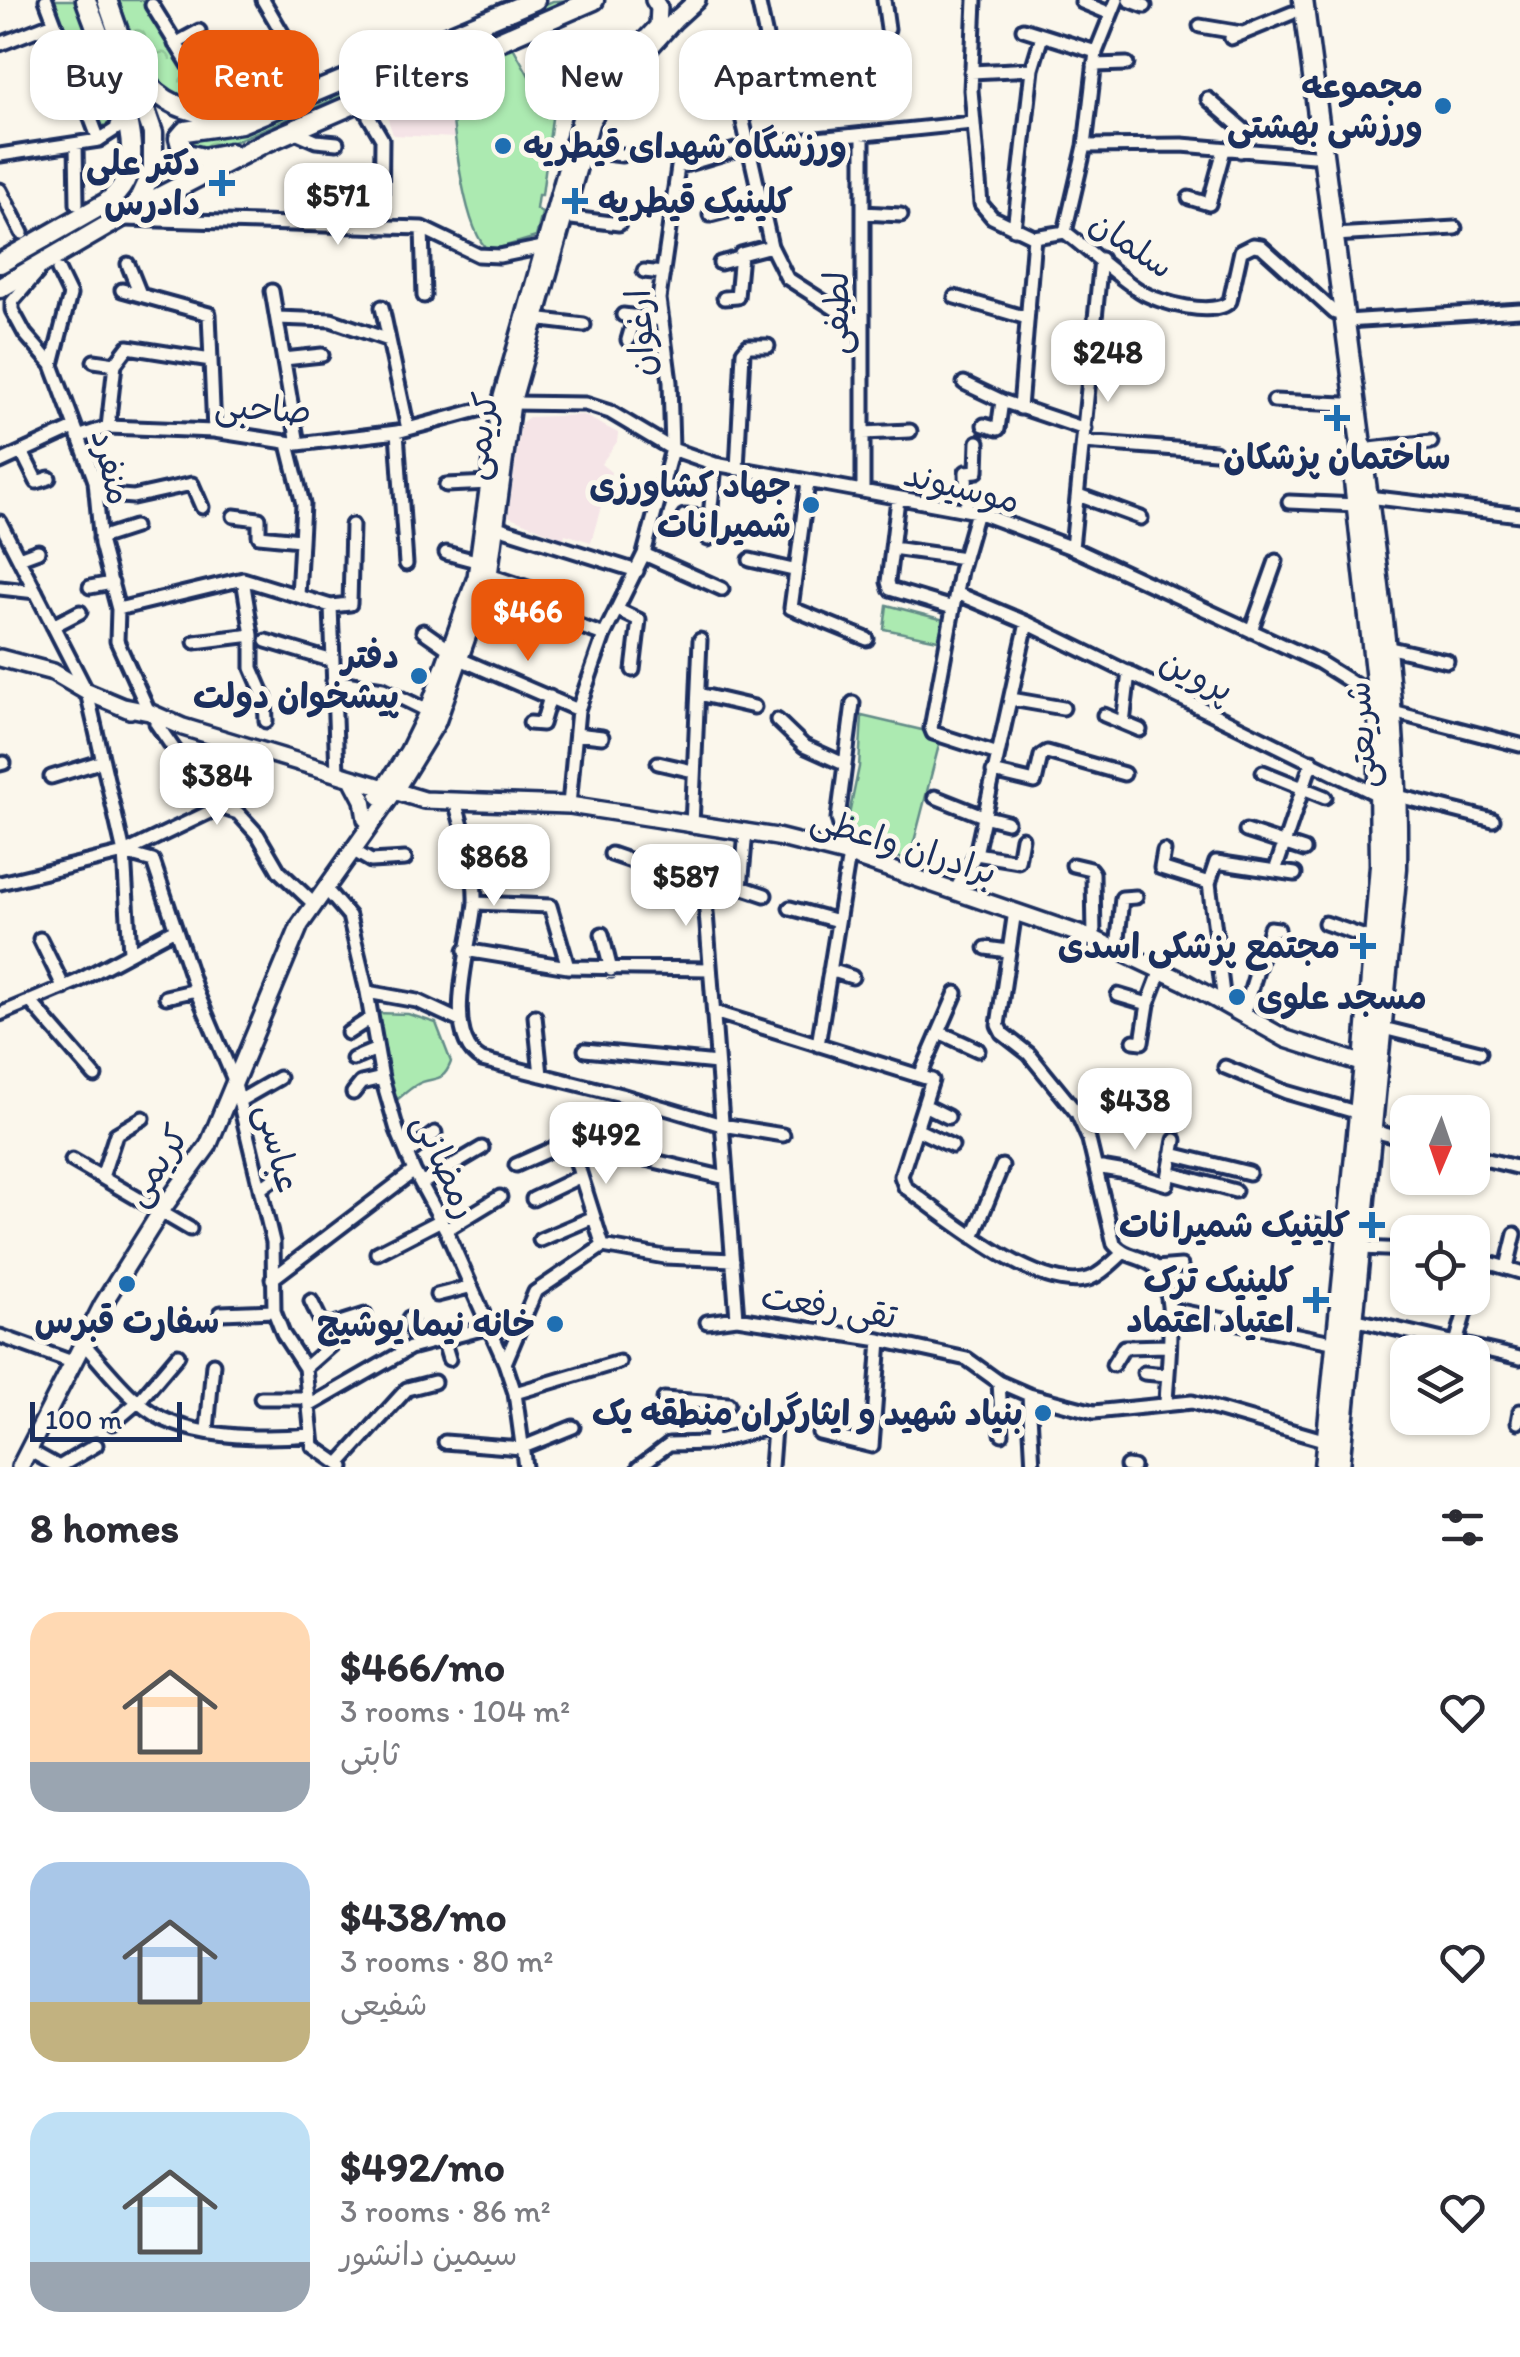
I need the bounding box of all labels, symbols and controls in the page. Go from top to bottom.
chip: Buy [30,30,158,120]
chip: Rent [178,30,319,120]
chip: Filters [339,30,505,120]
chip: New [525,30,659,120]
chip: Apartment [679,30,912,120]
place label: مجموعه ورزشی بهشتی [1227,65,1423,149]
marker: مجموعه ورزشی بهشتی [1432,95,1454,117]
place label: ورزشگاه شهدای قیطریه [523,124,847,168]
marker: ورزشگاه شهدای قیطریه [492,135,514,157]
place label: دکتر علی دادرس [86,142,200,224]
pin: $571 [279,163,397,248]
marker: دکتر علی دادرس [209,170,235,196]
text: $571 [306,176,370,214]
place label: کلینیک قیطریه [598,180,793,222]
marker: کلینیک قیطریه [562,188,588,214]
street label: سلمان [1082,201,1182,287]
street label: لطیفی [815,271,859,355]
street label: ارغوان [617,288,663,378]
pin: $248 [1049,320,1167,405]
text: $248 [1073,333,1143,371]
street label: صاحبی [213,384,313,434]
street label: کریمی [453,389,509,483]
marker: ساختمان پزشکان [1324,405,1350,431]
street label: منفرد [82,425,142,509]
place label: ساختمان پزشکان [1223,436,1451,480]
street label: موسیوند [900,452,1024,522]
place label: جهاد کشاورزی شمیرانات [589,464,791,546]
marker: جهاد کشاورزی شمیرانات [800,494,822,516]
pin: $466 [469,579,587,664]
text: $466 [493,592,563,630]
place label: دفتر پیشخوان دولت [193,635,399,719]
street label: پروین [1153,639,1241,712]
marker: دفتر پیشخوان دولت [408,665,430,687]
street label: شریعتی [1336,680,1388,790]
pin: $384 [158,743,276,828]
text: $384 [182,756,252,794]
street label: برادران واعظی [806,797,1002,895]
pin: $868 [435,824,553,909]
text: $868 [460,837,528,875]
pin: $587 [627,844,745,929]
text: $587 [653,857,719,895]
place label: مجتمع پزشکی اسدی [1058,925,1340,971]
marker: مجتمع پزشکی اسدی [1350,933,1376,959]
place label: مسجد علوی [1257,976,1427,1020]
marker: مسجد علوی [1226,986,1248,1008]
pin: $438 [1076,1068,1194,1153]
text: $438 [1100,1081,1170,1119]
north arrow [1390,1095,1490,1195]
map controls [1390,1095,1490,1435]
street label: عباسی [246,1099,310,1197]
pin: $492 [547,1102,665,1187]
street label: رمضانی [402,1107,488,1226]
text: $492 [571,1115,641,1153]
street label: کریمی [114,1117,199,1214]
place label: کلینیک شمیرانات [1119,1204,1350,1246]
marker: کلینیک شمیرانات [1359,1212,1385,1238]
button: locate [1390,1215,1490,1315]
place label: کلینیک ترک اعتیاد اعتماد [1127,1259,1294,1341]
marker: سفارت قبرس [116,1273,138,1295]
street label: تقی رفعت [758,1275,901,1340]
marker: کلینیک ترک اعتیاد اعتماد [1303,1287,1329,1313]
place label: سفارت قبرس [34,1300,220,1342]
place label: خانه نیما یوشیج [317,1303,535,1347]
marker: خانه نیما یوشیج [544,1313,566,1335]
button: layers [1390,1335,1490,1435]
place label: بنیاد شهید و ایثارگران منطقه یک [592,1391,1023,1435]
scale bar [30,1397,182,1442]
text: 100 m [45,1402,122,1436]
marker: بنیاد شهید و ایثارگران منطقه یک [1032,1402,1054,1424]
icon: filters [1435,1500,1490,1555]
text: 8 homes [30,1502,179,1553]
text: $466/mo [340,1641,505,1692]
icon: home [110,1652,230,1772]
icon: heart [1435,1685,1490,1740]
text: 3 rooms · 104 m² [340,1692,570,1730]
text: ثابتی [340,1735,399,1773]
text: $438/mo [340,1891,507,1942]
icon: home [110,1902,230,2022]
icon: heart [1435,1935,1490,1990]
text: 3 rooms · 80 m² [340,1942,554,1980]
text: شفیعی [340,1985,428,2023]
text: $492/mo [340,2141,505,2192]
icon: home [110,2152,230,2272]
icon: heart [1435,2185,1490,2240]
text: 3 rooms · 86 m² [340,2192,551,2230]
text: سیمین دانشور [340,2235,518,2273]

